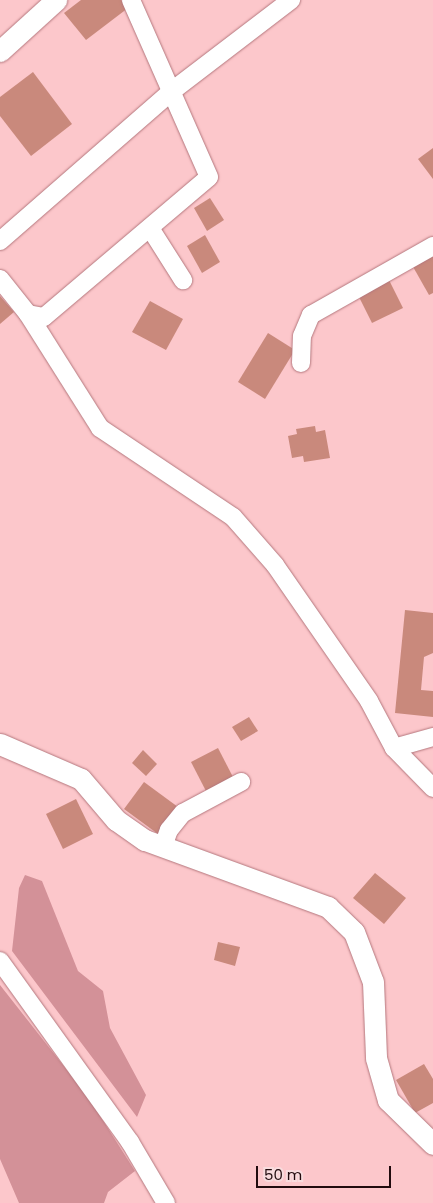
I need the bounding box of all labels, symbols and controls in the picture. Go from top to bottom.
scale bar [258,1156,393,1188]
text: 50 m [264,1164,302,1185]

